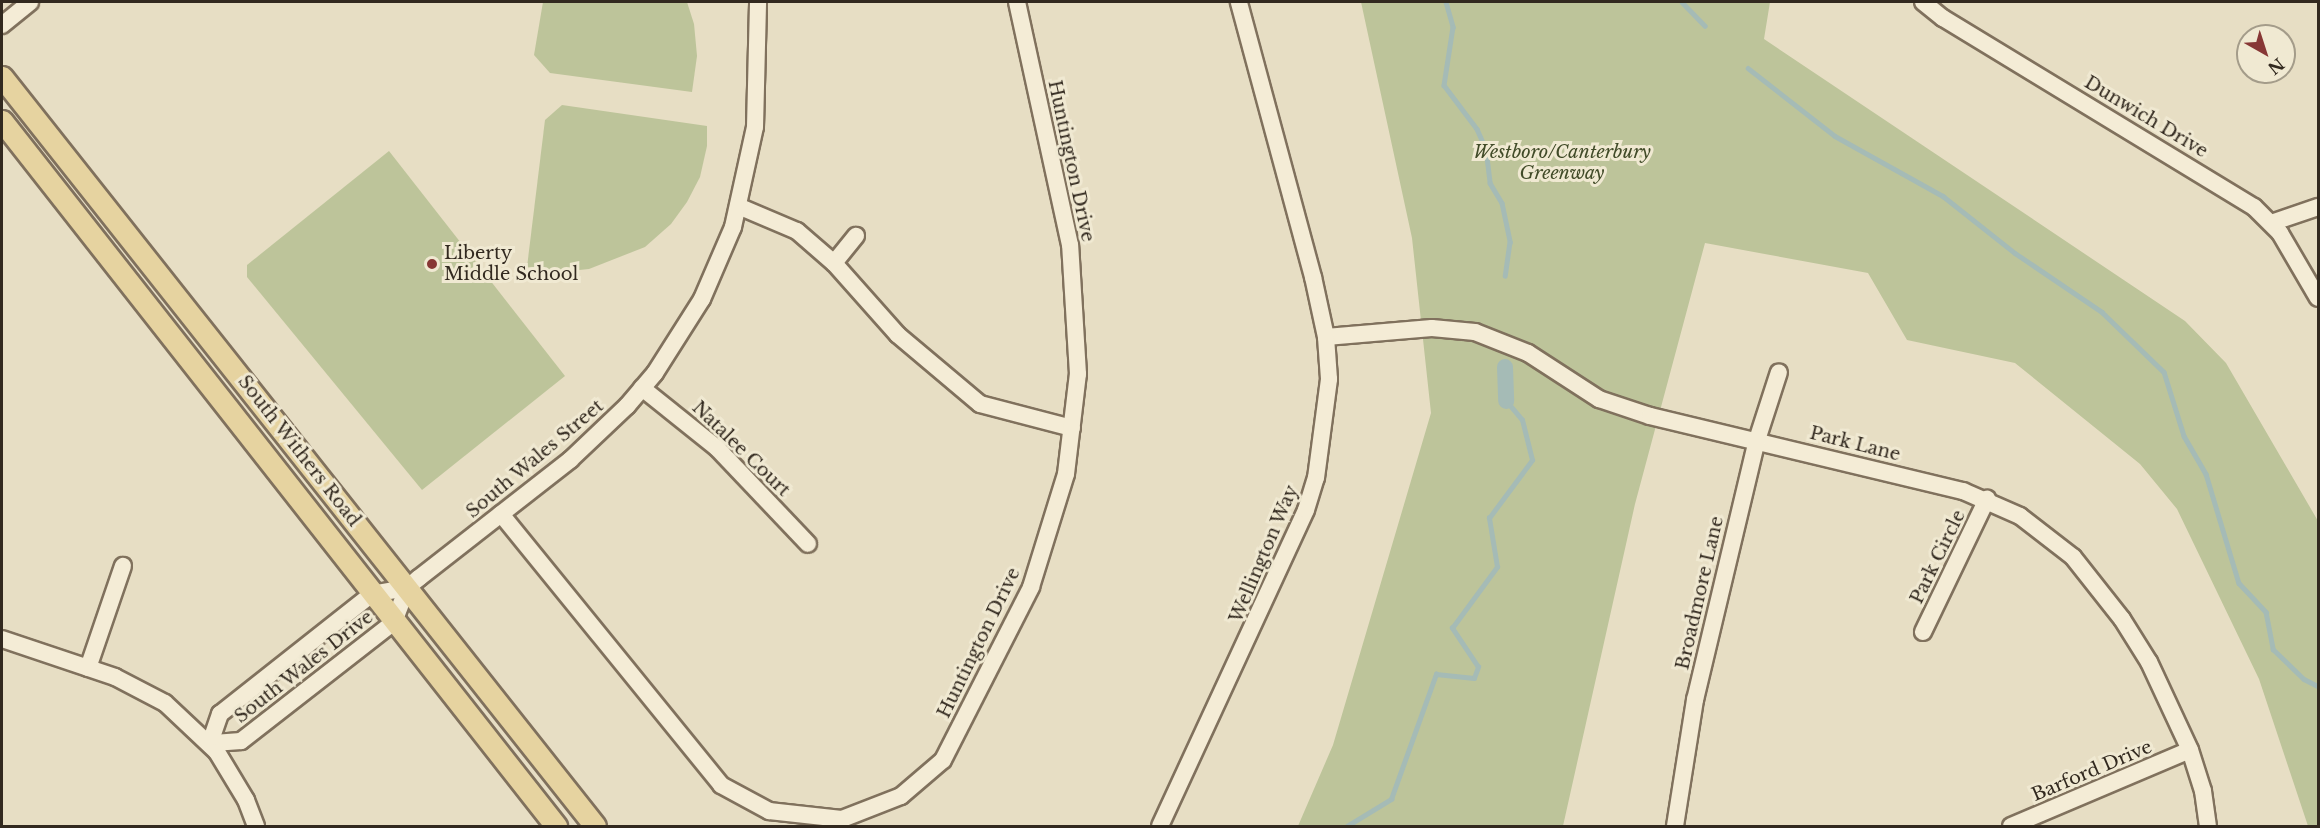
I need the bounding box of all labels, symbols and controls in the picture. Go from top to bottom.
north arrow [2236,24,2296,84]
text: N [2264,54,2288,79]
street label: Dunwich Drive [2080,72,2212,162]
street label: Huntington Drive [1043,78,1099,244]
park label: Westboro/Canterbury Greenway [1473,142,1651,184]
place label: Liberty Middle School [444,243,578,286]
marker: Liberty Middle School [425,257,439,271]
street label: South Withers Road [233,371,365,531]
street label: South Wales Street [462,395,608,523]
street label: Natalee Court [688,397,794,501]
street label: Park Lane [1807,422,1903,466]
street label: Wellington Way [1225,482,1303,626]
street label: Park Circle [1906,507,1970,607]
street label: Broadmore Lane [1672,514,1728,672]
street label: Huntington Drive [933,564,1025,722]
street label: South Wales Drive [230,606,378,728]
street label: Barford Drive [2029,736,2155,806]

